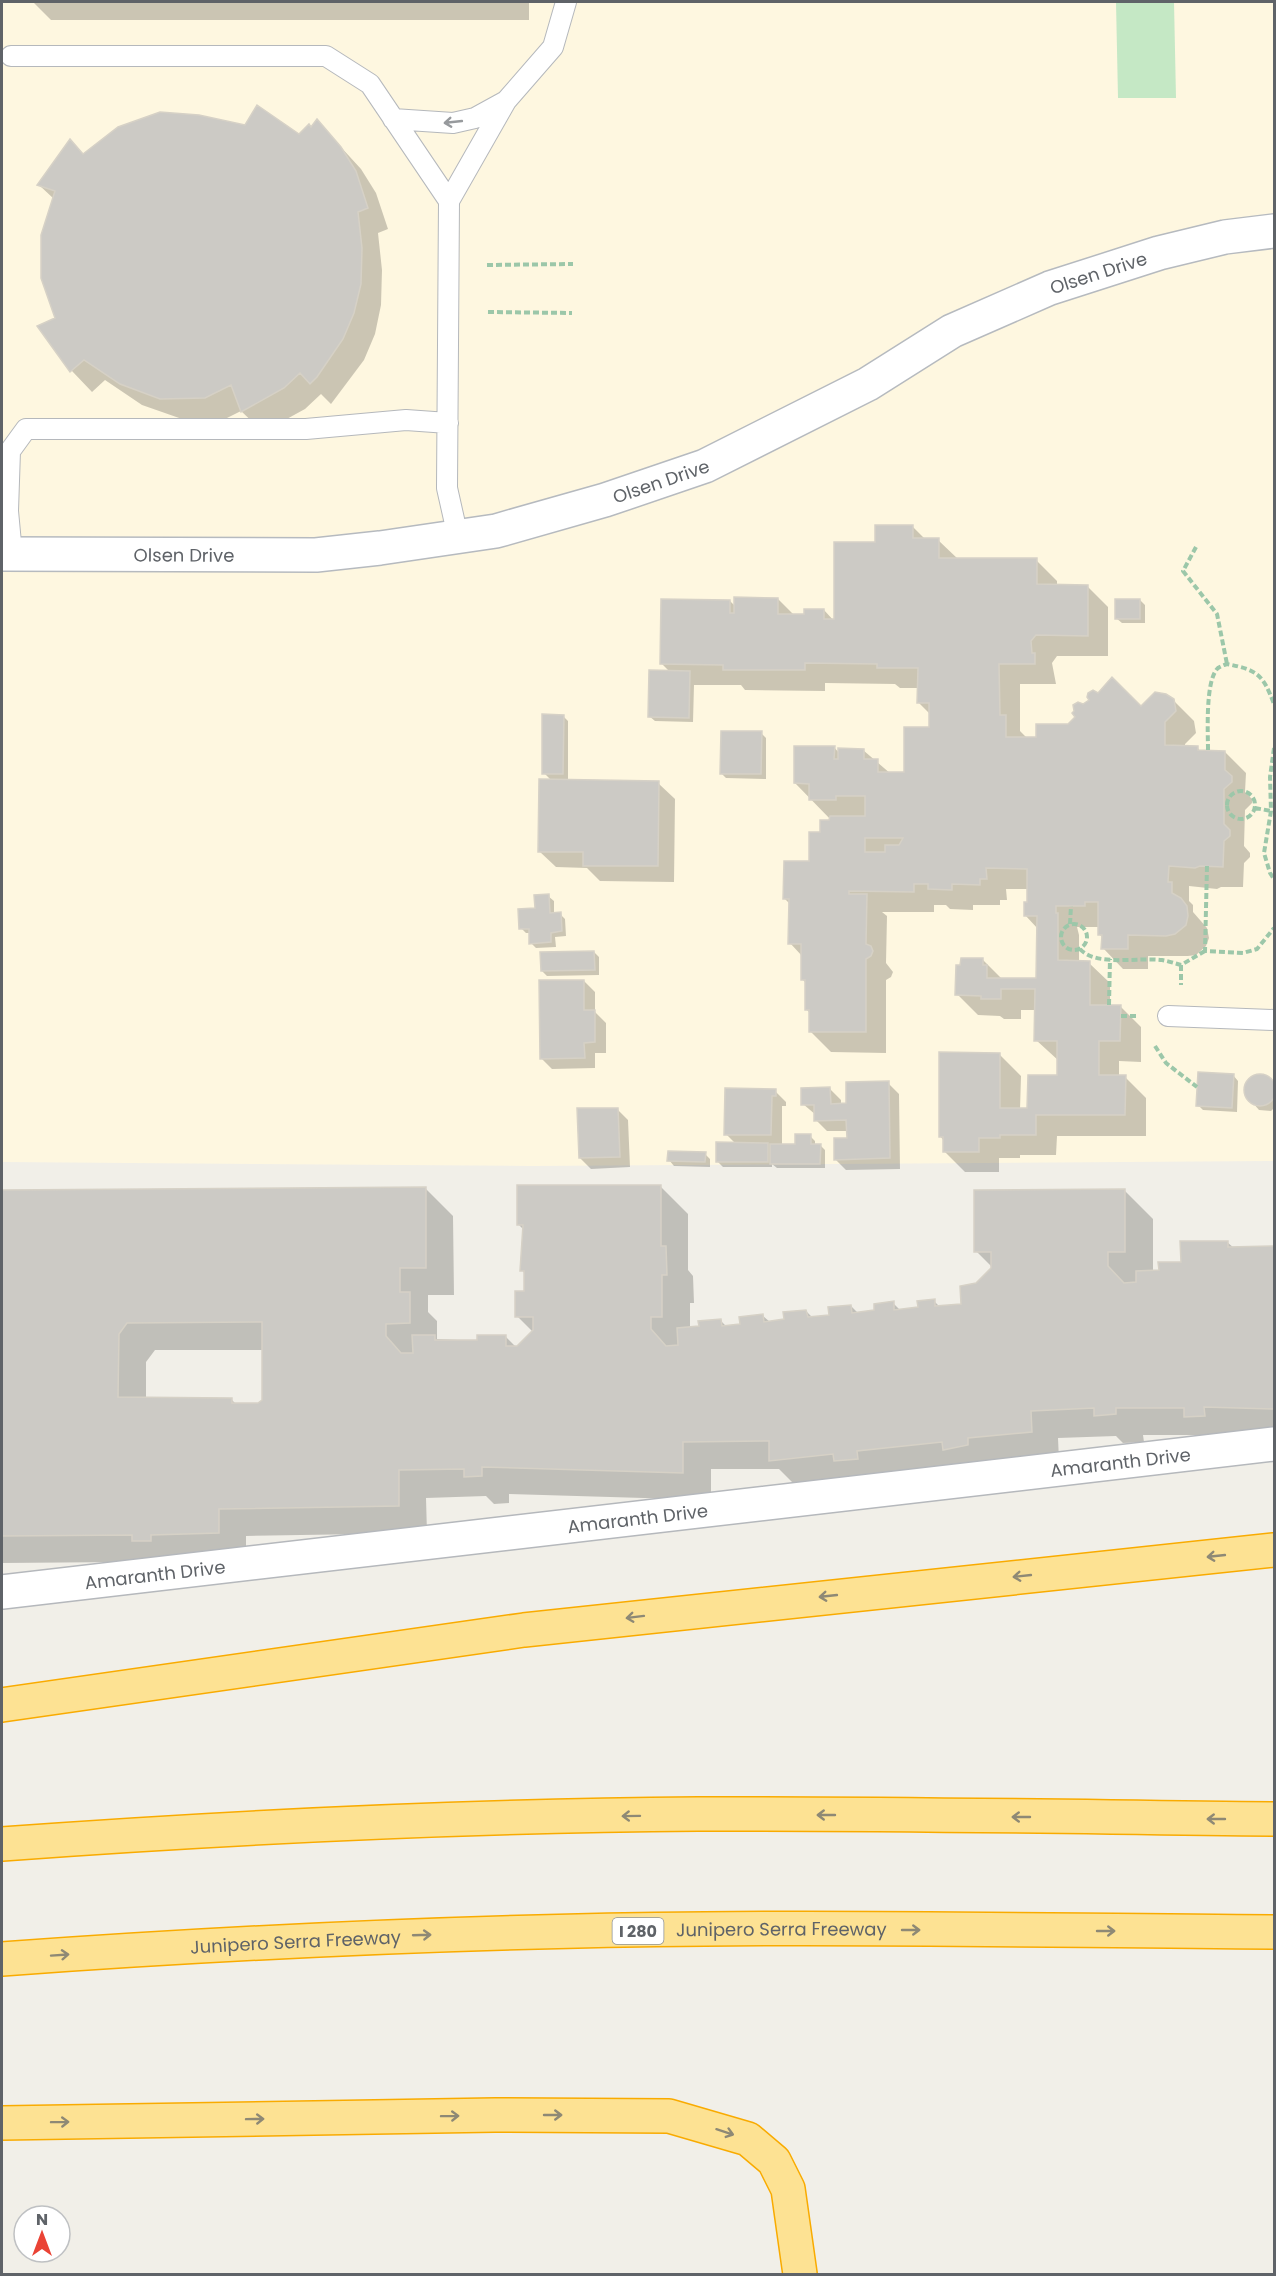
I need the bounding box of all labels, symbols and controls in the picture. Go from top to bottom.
one-way arrow [443,117,463,128]
street label: Olsen Drive [1046,245,1150,300]
street label: Olsen Drive [609,453,713,509]
street label: Olsen Drive [134,542,234,567]
street label: Amaranth Drive [1049,1441,1192,1482]
street label: Amaranth Drive [566,1497,709,1539]
one-way arrow [1207,1551,1227,1562]
street label: Amaranth Drive [83,1554,227,1595]
one-way arrow [1013,1571,1033,1582]
one-way arrow [819,1591,839,1602]
one-way arrow [625,1612,645,1623]
one-way arrow [817,1809,837,1821]
one-way arrow [622,1810,642,1821]
one-way arrow [1012,1811,1032,1823]
one-way arrow [1207,1813,1227,1825]
street label: Junipero Serra Freeway [676,1916,887,1942]
road number: I 280 [612,1918,664,1944]
street label: Junipero Serra Freeway [189,1924,401,1959]
one-way arrow [901,1924,921,1936]
one-way arrow [1096,1925,1116,1937]
one-way arrow [412,1930,432,1941]
one-way arrow [49,1949,69,1960]
one-way arrow [543,2109,563,2121]
one-way arrow [439,2110,459,2122]
one-way arrow [244,2113,264,2125]
one-way arrow [49,2116,69,2128]
one-way arrow [715,2127,734,2138]
north arrow [12,2204,72,2264]
text: N [36,2208,48,2231]

